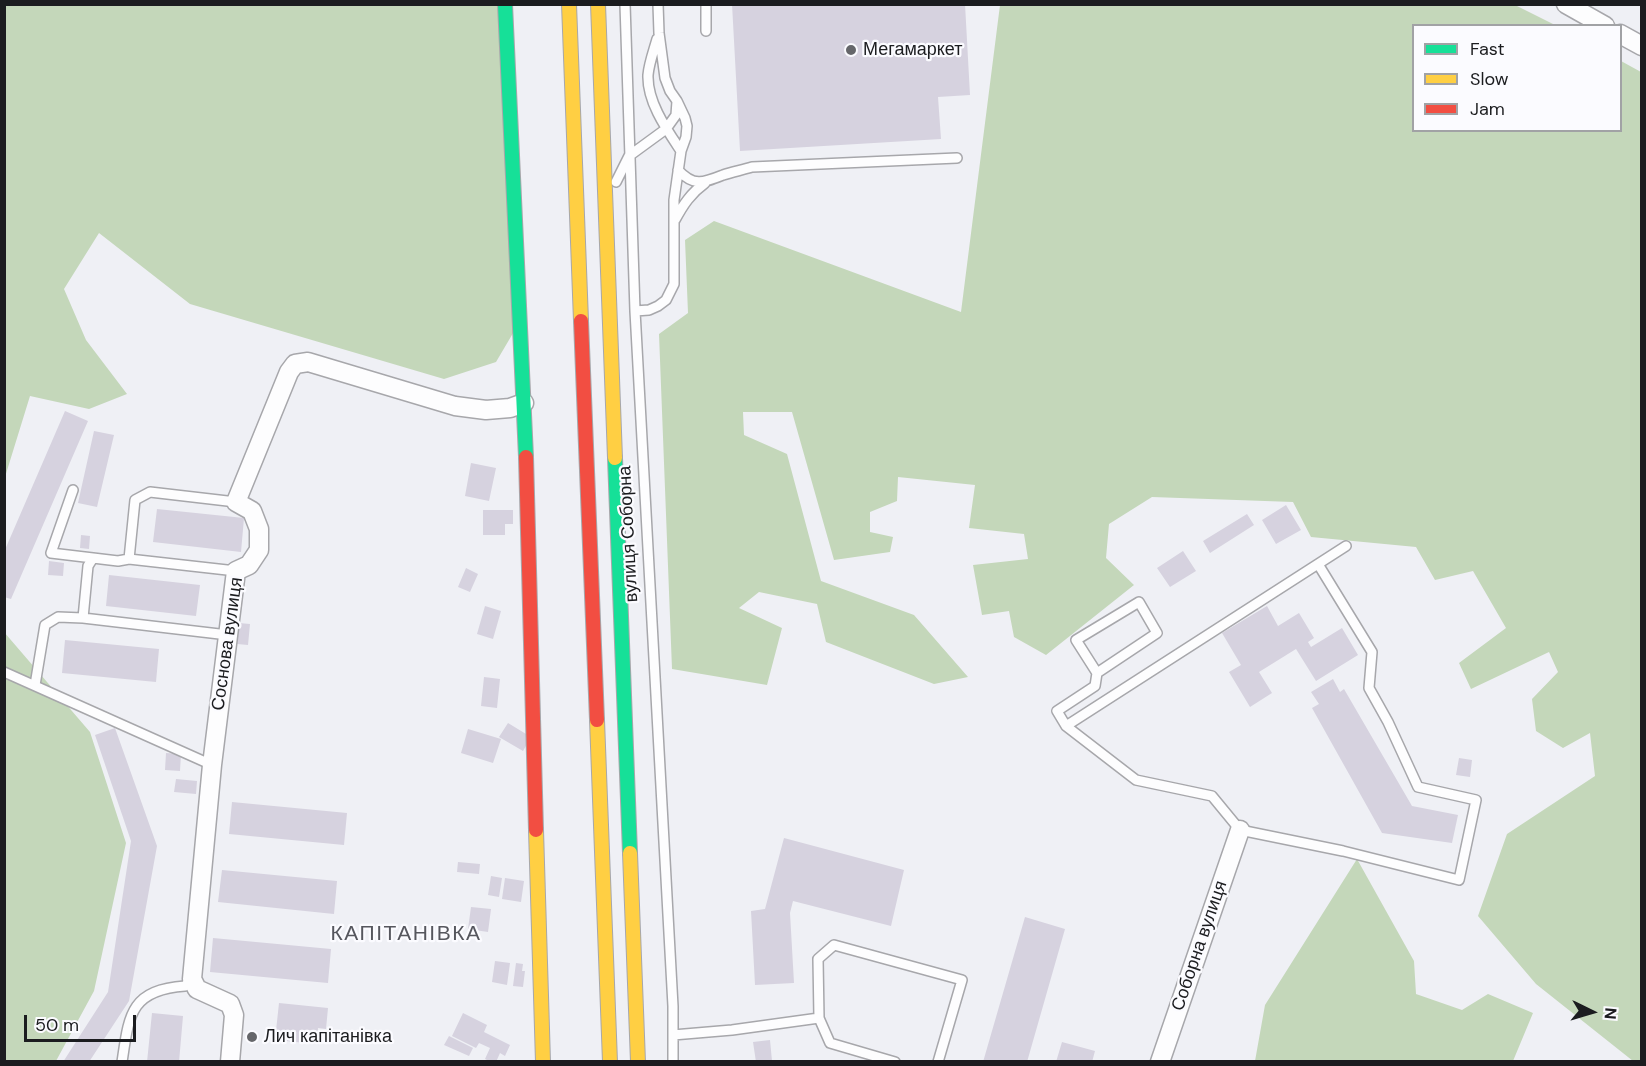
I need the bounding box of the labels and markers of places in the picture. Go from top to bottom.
place label: Мегамаркет [863,39,963,61]
marker: Мегамаркет [844,43,858,57]
place label: Лич капітанівка [264,1026,392,1048]
marker: Лич капітанівка [245,1030,259,1044]

